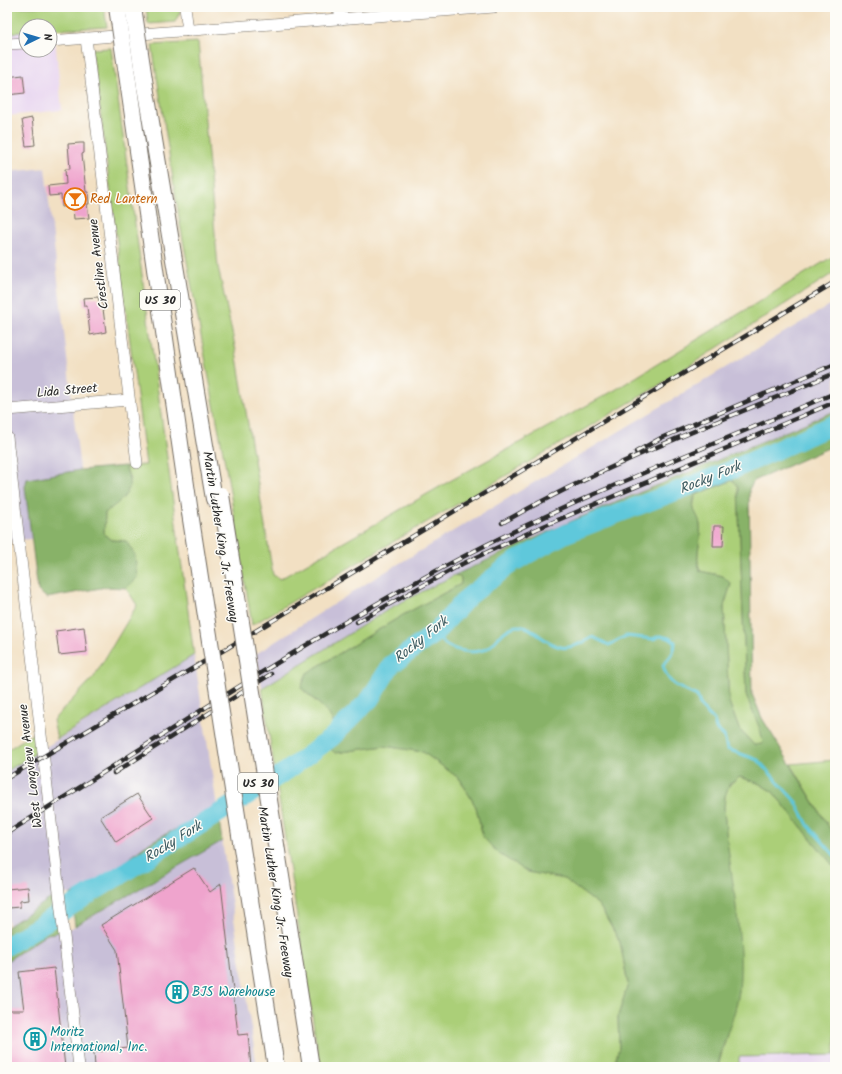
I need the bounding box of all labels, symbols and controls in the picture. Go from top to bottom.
north arrow [18,18,58,58]
text: N [38,33,56,42]
bar icon: Red Lantern [62,186,88,212]
place label: Red Lantern [90,189,157,210]
street label: Crestline Avenue [83,217,115,310]
road number: US 30 [140,290,180,310]
street label: Lida Street [36,378,99,404]
street label: Martin Luther King Jr. Freeway [196,450,244,625]
water label: Rocky Fork [676,455,746,500]
water label: Rocky Fork [389,610,455,669]
street label: West Longview Avenue [13,703,49,829]
road number: US 30 [238,773,278,793]
street label: Martin Luther King Jr. Freeway [251,805,299,980]
water label: Rocky Fork [140,814,208,868]
building icon: BJS Warehouse [164,979,190,1005]
place label: BJS Warehouse [192,982,276,1003]
place label: Moritz International, Inc. [50,1022,147,1058]
building icon: Moritz International, Inc. [22,1026,48,1052]

